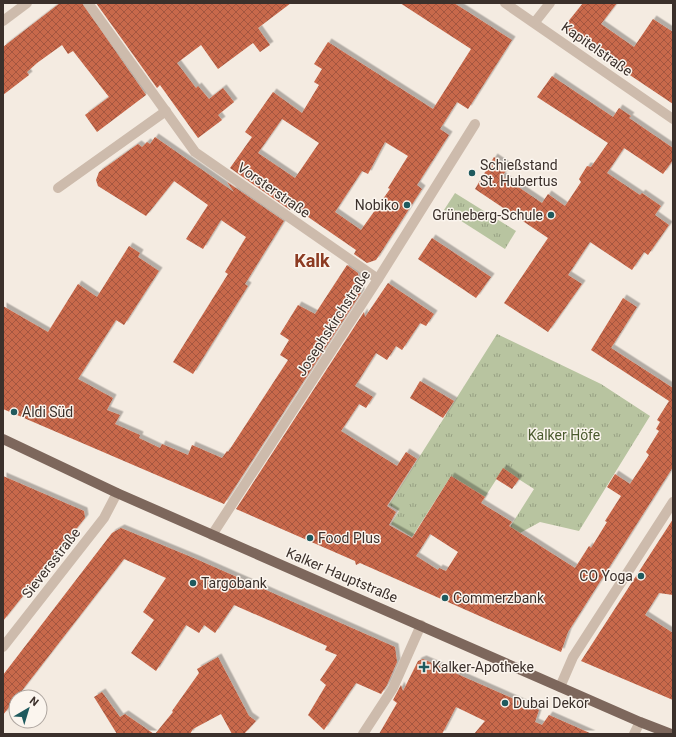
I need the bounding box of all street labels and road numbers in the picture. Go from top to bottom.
street label: Kapitelstraße [559,19,635,79]
street label: Vorsterstraße [235,159,313,221]
street label: Josephskirchstraße [293,267,373,379]
street label: Sieversstraße [19,525,83,601]
street label: Kalker Hauptstraße [284,544,400,606]

